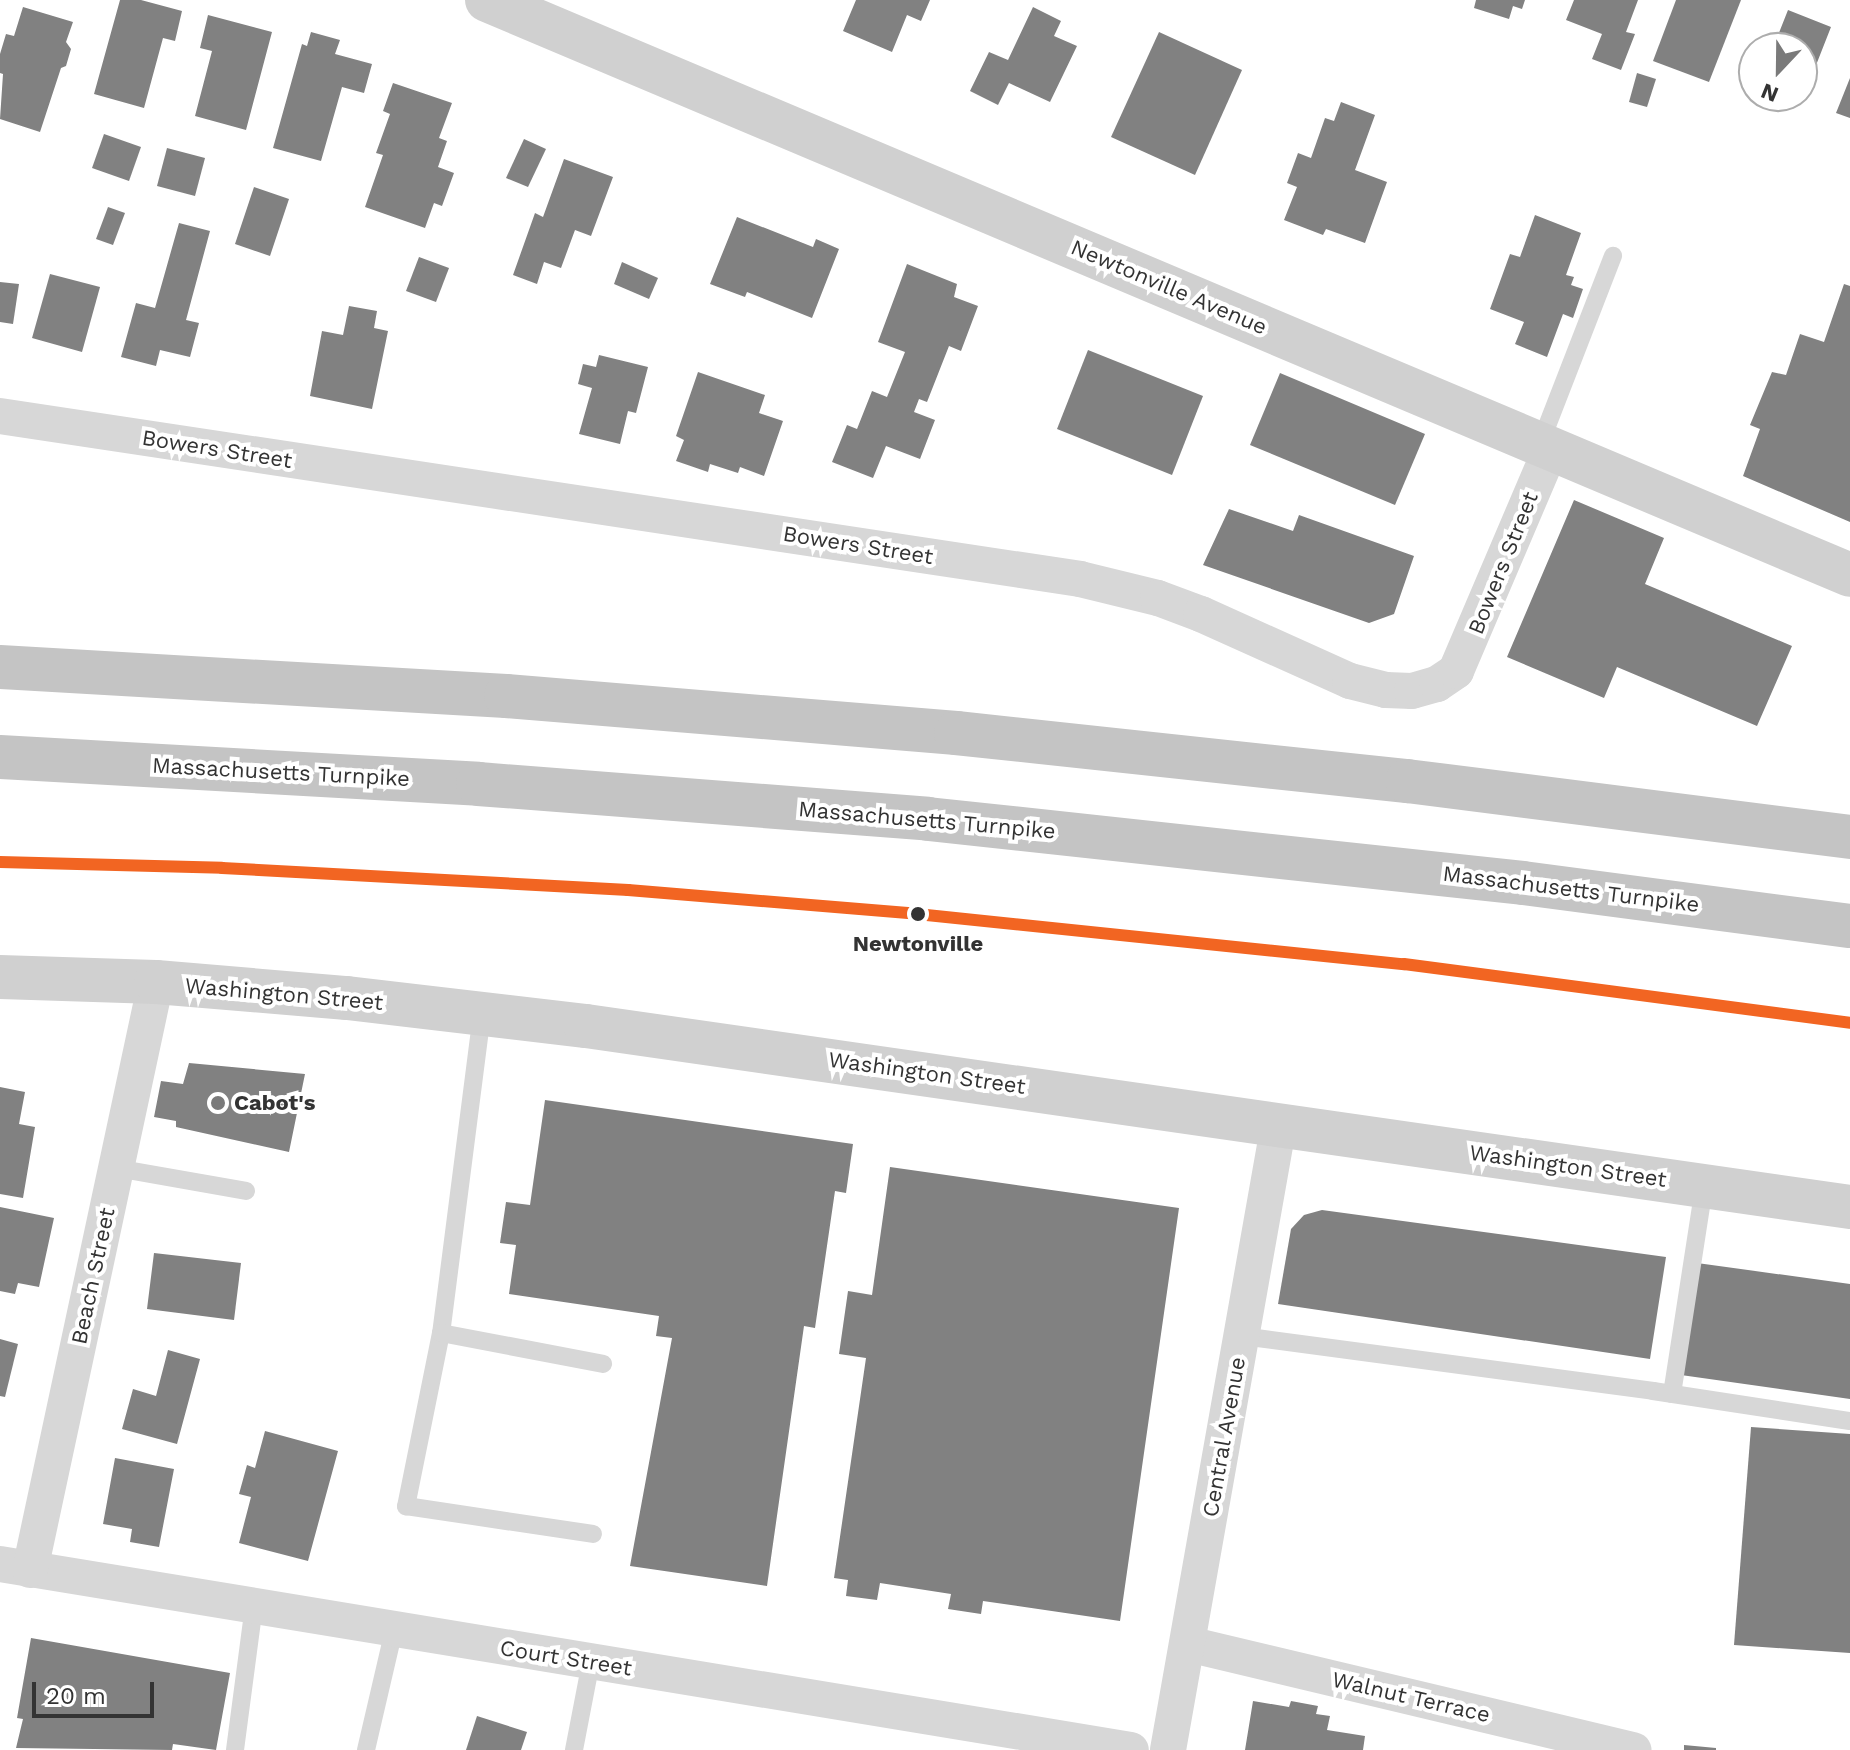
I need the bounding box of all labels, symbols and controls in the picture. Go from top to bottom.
north arrow [1738,32,1818,112]
text: N [1757,78,1782,108]
street label: Newtonville Avenue [1067,234,1271,340]
street label: Bowers Street [140,424,294,474]
street label: Bowers Street [1462,488,1544,638]
street label: Bowers Street [781,520,935,570]
street label: Massachusetts Turnpike [151,752,411,792]
street label: Massachusetts Turnpike [797,796,1057,844]
street label: Massachusetts Turnpike [1441,860,1701,918]
marker: Newtonville [905,901,931,927]
place label: Newtonville [853,931,983,957]
street label: Washington Street [184,972,384,1016]
street label: Washington Street [827,1046,1027,1100]
place label: Cabot's [234,1090,315,1116]
marker: Cabot's [209,1094,227,1112]
street label: Washington Street [1468,1139,1668,1193]
street label: Beach Street [66,1205,120,1347]
street label: Central Avenue [1197,1354,1251,1520]
street label: Court Street [498,1635,634,1681]
scale bar [36,1666,158,1716]
street label: Walnut Terrace [1329,1666,1493,1728]
text: 20 m [46,1682,106,1710]

